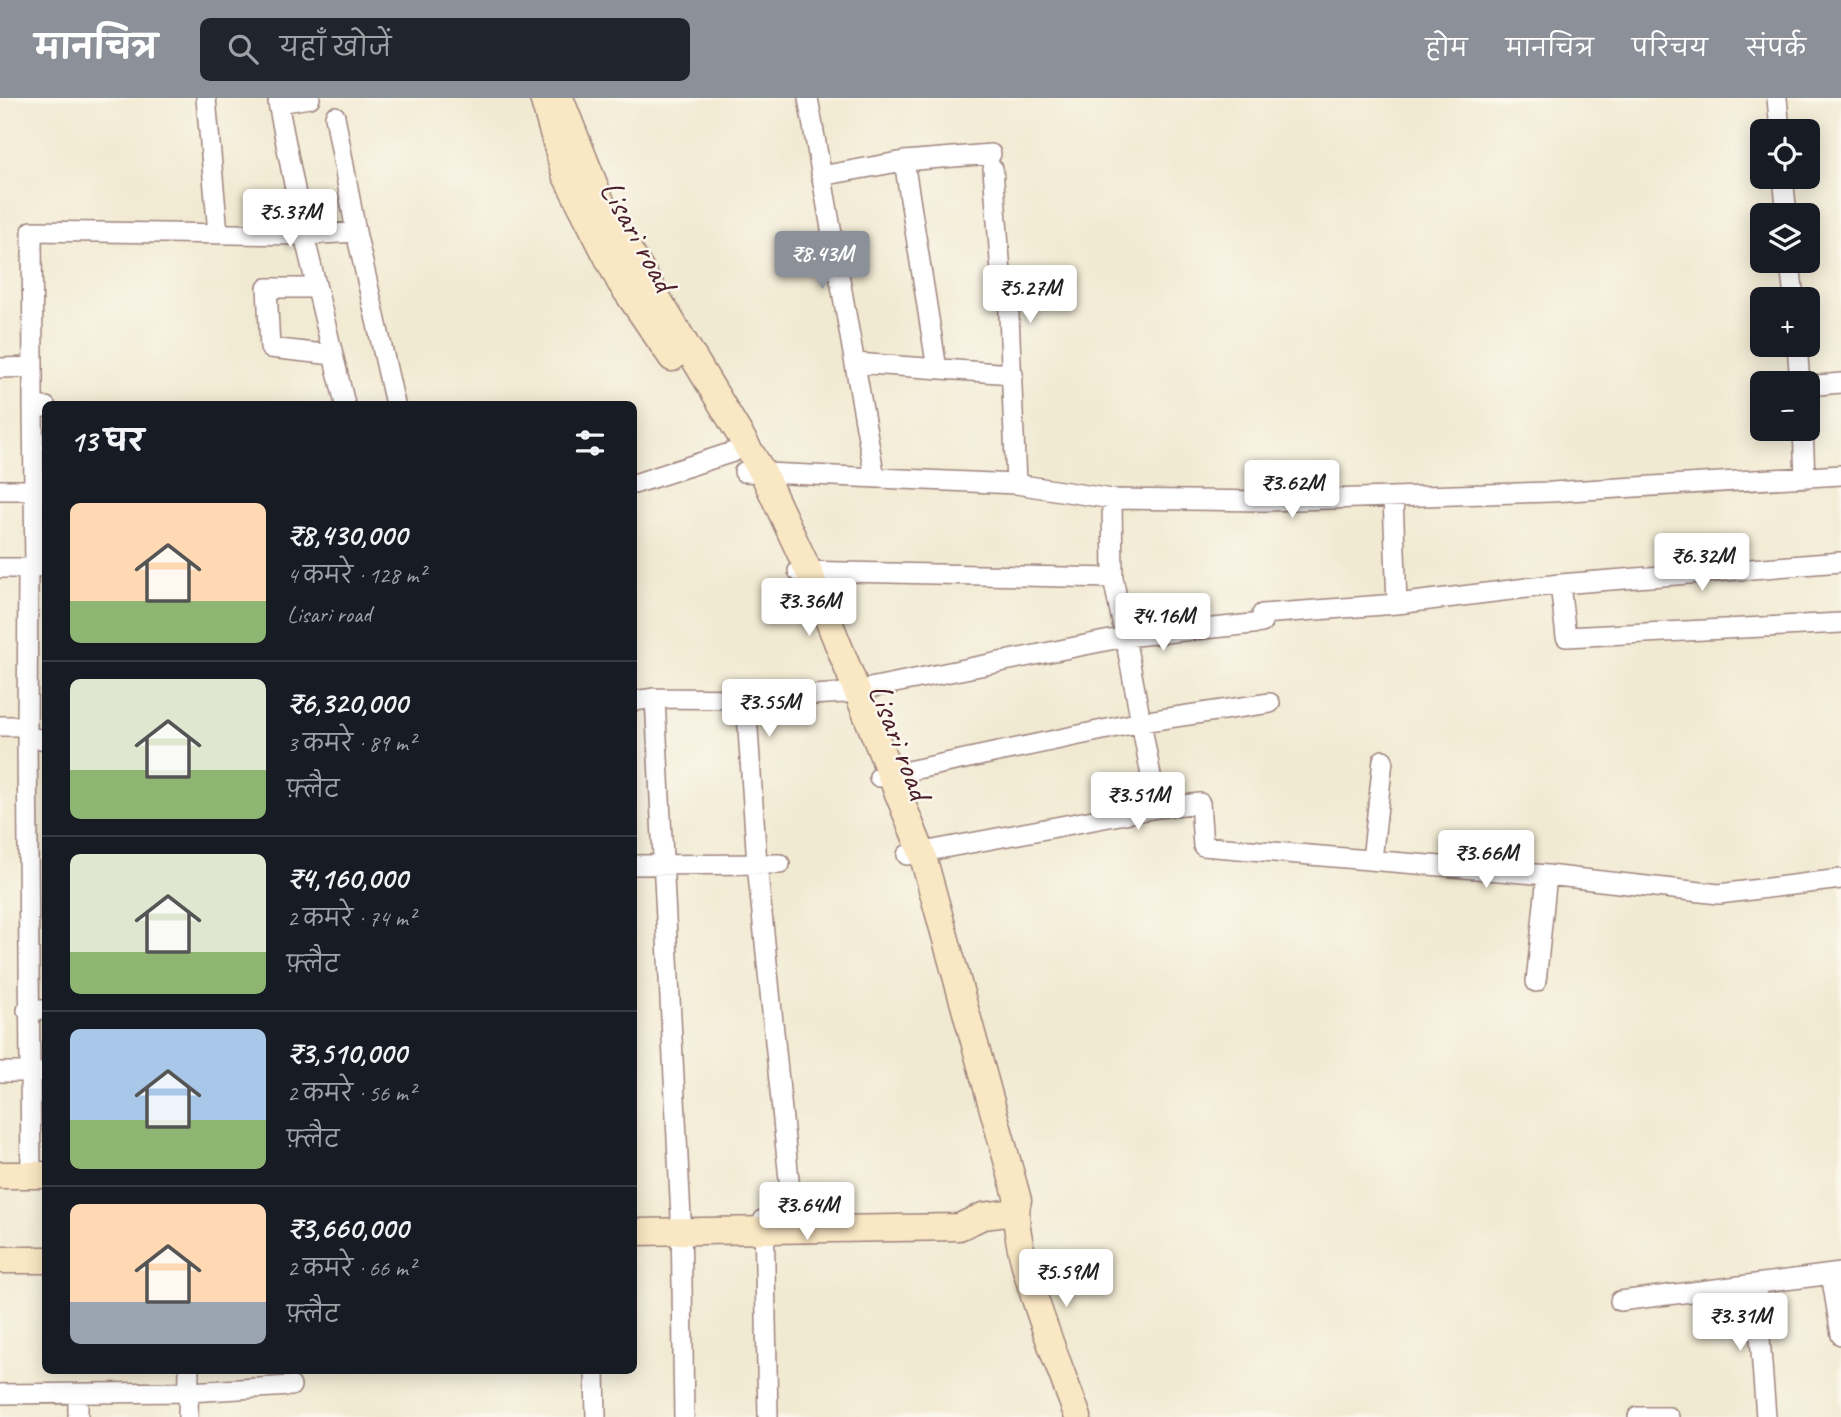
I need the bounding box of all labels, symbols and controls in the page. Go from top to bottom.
search box [200,18,690,81]
text: मानचित्र [35,26,158,68]
icon: search [224,30,262,68]
text: यहाँ खोजें [280,31,391,64]
text: होम [1425,33,1468,63]
text: मानचित्र [1506,33,1594,63]
text: परिचय [1632,33,1708,63]
text: संपर्क [1746,33,1806,63]
map controls [1750,119,1820,441]
button: locate [1750,119,1820,189]
street label: Lisari road [590,172,688,303]
pin: ₹5.37M [233,190,347,249]
text: ₹5.37M [259,197,321,226]
button: layers [1750,203,1820,273]
pin: ₹8.43M [765,232,879,291]
text: ₹8.43M [791,239,853,268]
pin: ₹5.27M [973,266,1087,325]
text: ₹5.27M [999,273,1061,302]
button: + [1750,287,1820,357]
button: − [1750,371,1820,441]
text: 13 घर [70,422,144,460]
icon: filters [571,424,609,462]
pin: ₹3.62M [1235,460,1349,520]
text: ₹3.62M [1260,468,1324,497]
text: ₹8,430,000 [287,516,407,554]
icon: home [126,531,210,615]
pin: ₹6.32M [1645,533,1759,593]
text: ₹6.32M [1670,541,1734,570]
text: 4 कमरे · 128 m² [287,561,425,590]
pin: ₹3.36M [752,578,866,638]
text: ₹3.36M [777,586,841,615]
pin: ₹4.16M [1106,594,1220,653]
text: Lisari road [287,600,371,629]
text: ₹4.16M [1131,601,1195,630]
street label: Lisari road [859,677,943,810]
pin: ₹3.55M [712,680,826,739]
text: ₹6,320,000 [287,684,408,722]
text: ₹3.55M [738,687,800,716]
icon: home [126,707,210,791]
text: 3 कमरे · 89 m² [287,729,415,758]
pin: ₹3.51M [1081,772,1195,832]
text: फ़्लैट [287,775,339,804]
text: ₹3.51M [1107,780,1169,809]
pin: ₹3.66M [1429,830,1543,890]
text: ₹3.66M [1454,838,1518,867]
text: ₹4,160,000 [287,859,408,897]
icon: home [126,882,210,966]
text: 2 कमरे · 74 m² [287,904,415,933]
text: फ़्लैट [287,950,339,979]
text: ₹3,510,000 [287,1034,406,1072]
icon: home [126,1057,210,1141]
text: 2 कमरे · 56 m² [287,1079,415,1108]
text: फ़्लैट [287,1125,339,1154]
pin: ₹3.64M [750,1182,864,1242]
text: ₹3.64M [775,1190,839,1219]
text: ₹3,660,000 [287,1209,408,1247]
icon: home [126,1232,210,1316]
pin: ₹5.59M [1009,1250,1123,1309]
text: 2 कमरे · 66 m² [287,1254,415,1283]
text: ₹5.59M [1035,1257,1097,1286]
pin: ₹3.31M [1683,1294,1797,1353]
text: फ़्लैट [287,1300,339,1329]
text: ₹3.31M [1709,1301,1771,1330]

